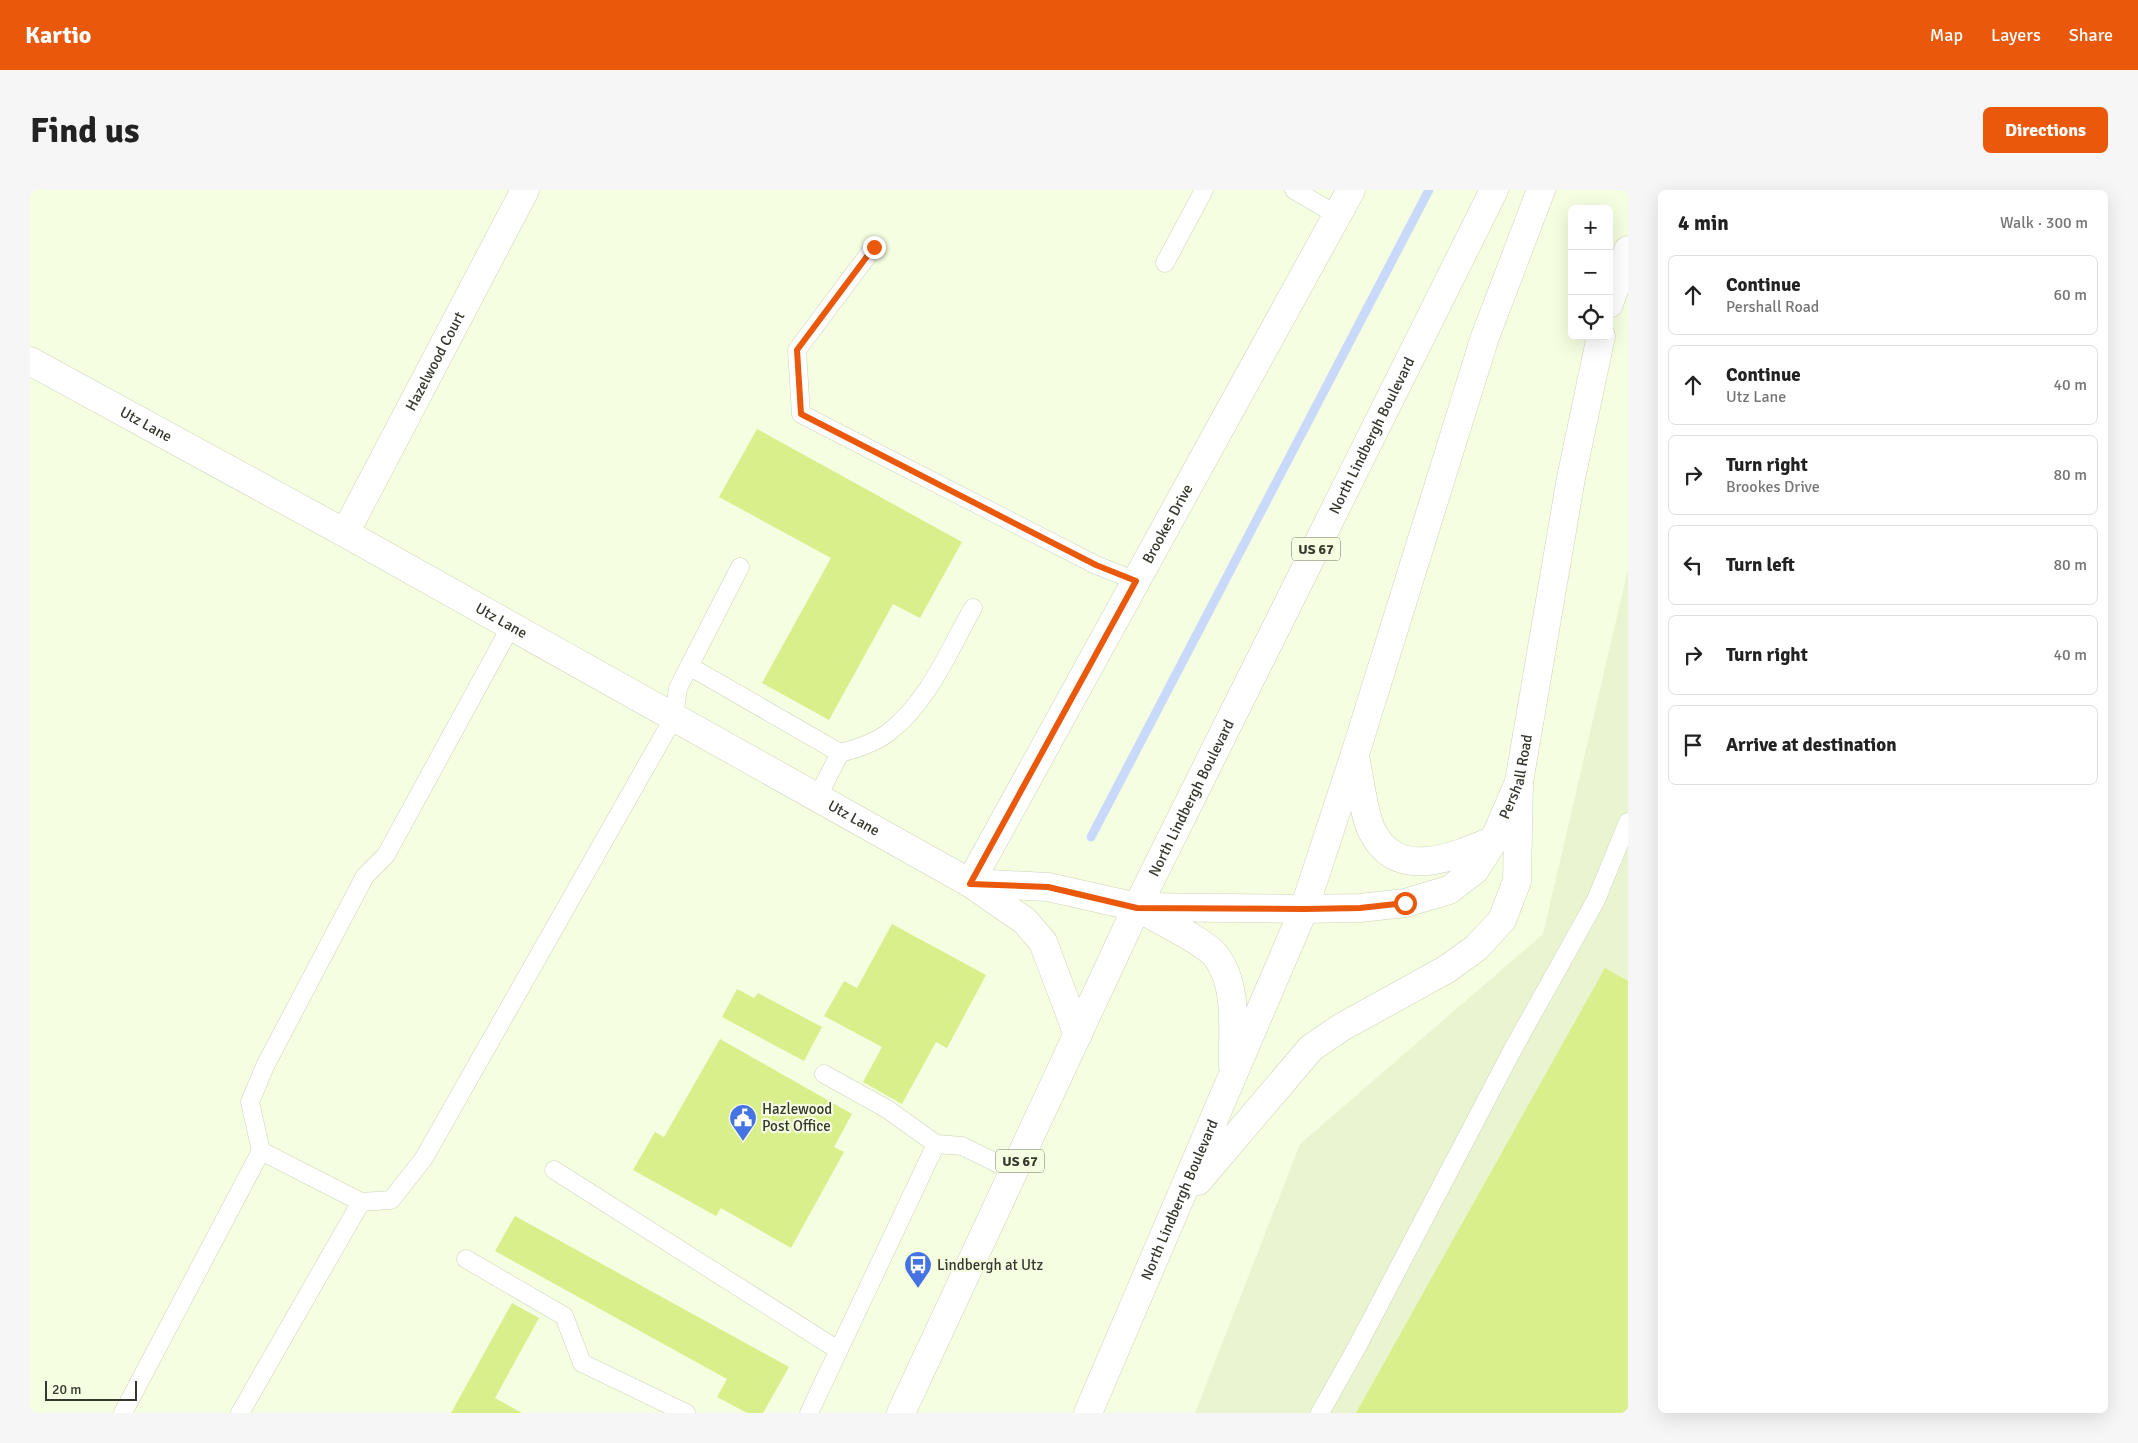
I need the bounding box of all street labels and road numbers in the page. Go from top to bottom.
street label: Hazelwood Court [402,308,469,414]
street label: North Lindbergh Boulevard [1325,354,1418,517]
street label: Utz Lane [117,403,175,446]
street label: Brookes Drive [1138,481,1197,567]
road number: US 67 [1292,538,1340,560]
street label: Utz Lane [472,599,530,642]
street label: North Lindbergh Boulevard [1145,717,1238,880]
street label: Pershall Road [1495,733,1536,822]
street label: Utz Lane [825,796,883,840]
street label: North Lindbergh Boulevard [1137,1117,1222,1283]
road number: US 67 [996,1149,1044,1172]

